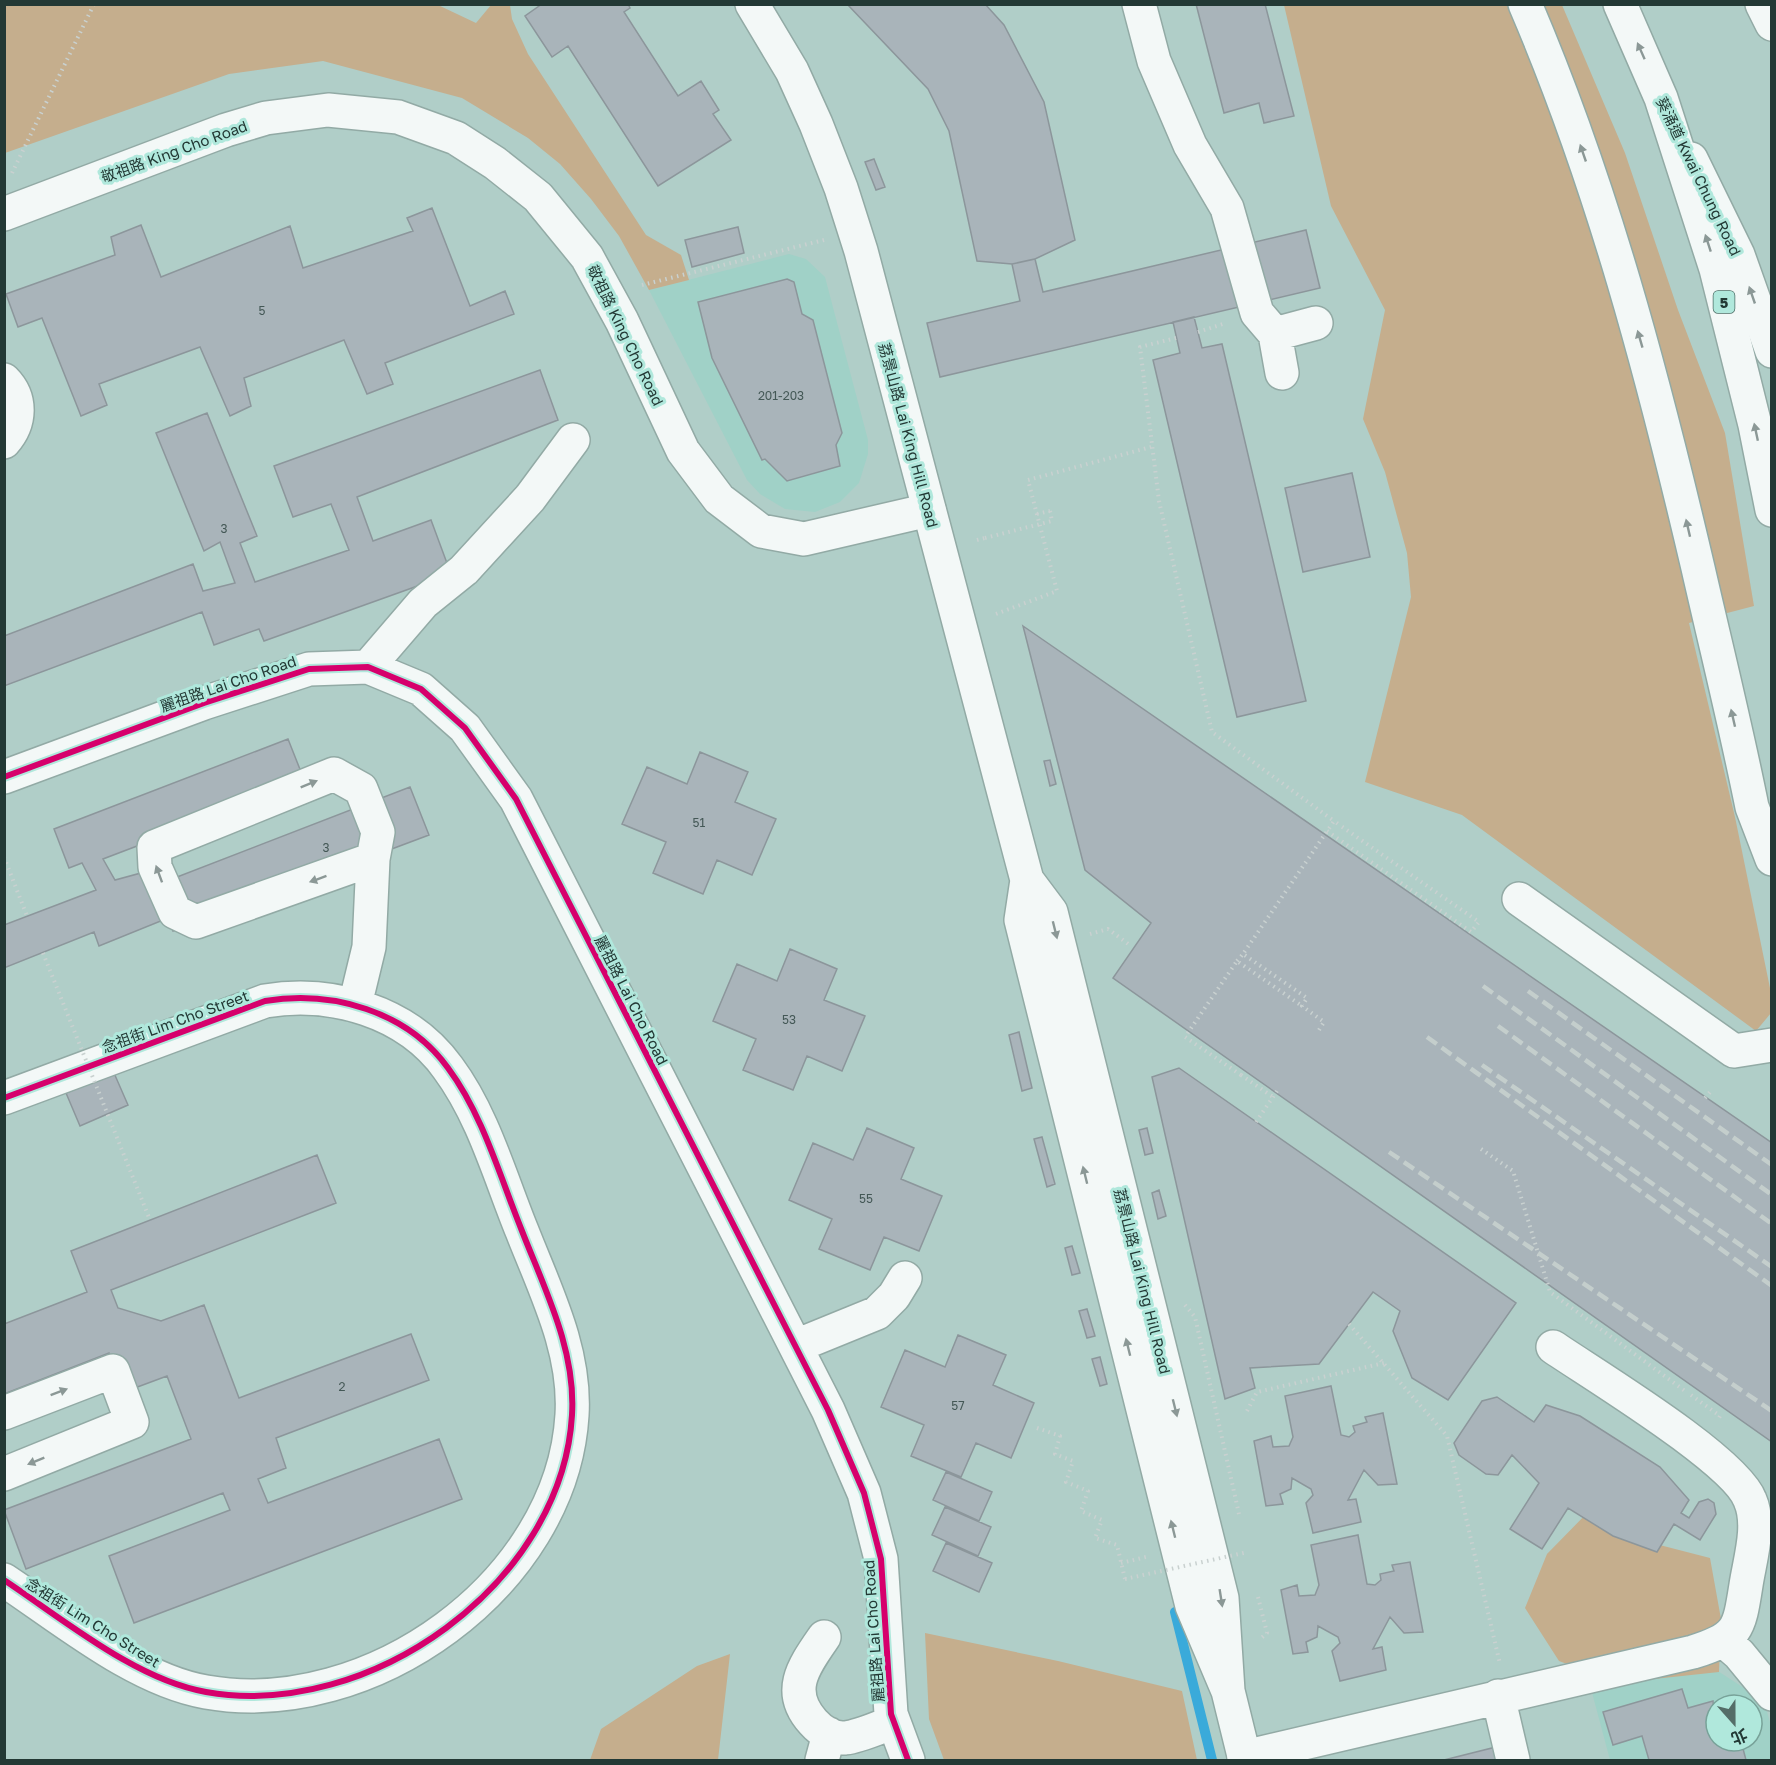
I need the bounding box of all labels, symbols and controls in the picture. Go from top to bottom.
one-way arrow [1636,42,1646,60]
street label: 葵涌道 Kwai Chung Road [1653,94,1745,258]
street label: 敬祖路 King Cho Road [98,116,250,186]
one-way arrow [1577,144,1587,162]
one-way arrow [1702,234,1712,252]
street label: 敬祖路 King Cho Road [584,262,668,408]
one-way arrow [1747,286,1757,304]
road number: 5 [1714,291,1734,313]
house number: 5 [259,303,266,318]
one-way arrow [1635,330,1644,348]
street label: 荔景山路 Lai King Hill Road [876,341,942,529]
house number: 201-203 [758,388,804,403]
one-way arrow [1751,422,1760,441]
one-way arrow [1683,519,1693,537]
house number: 3 [220,521,228,536]
street label: 麗祖路 Lai Cho Road [158,651,298,715]
one-way arrow [1727,709,1737,727]
one-way arrow [300,779,318,788]
house number: 51 [693,815,706,830]
house number: 3 [322,840,330,855]
one-way arrow [154,864,164,882]
one-way arrow [309,875,327,884]
one-way arrow [1051,921,1061,939]
street label: 麗祖路 Lai Cho Road [592,932,672,1068]
street label: 念祖街 Lim Cho Street [99,986,251,1056]
house number: 53 [782,1012,796,1027]
one-way arrow [1079,1166,1089,1184]
street label: 荔景山路 Lai King Hill Road [1111,1186,1175,1376]
house number: 55 [859,1191,873,1206]
one-way arrow [1122,1338,1132,1356]
house number: 2 [339,1379,346,1394]
one-way arrow [50,1387,68,1396]
house number: 57 [951,1398,965,1413]
one-way arrow [1170,1399,1180,1418]
one-way arrow [27,1457,45,1466]
one-way arrow [1167,1519,1177,1538]
street label: 麗祖路 Lai Cho Road [859,1559,887,1703]
street label: 念祖街 Lim Cho Street [23,1573,163,1671]
one-way arrow [1216,1588,1225,1607]
north arrow [1704,1693,1764,1753]
text: 北 [1728,1725,1750,1749]

